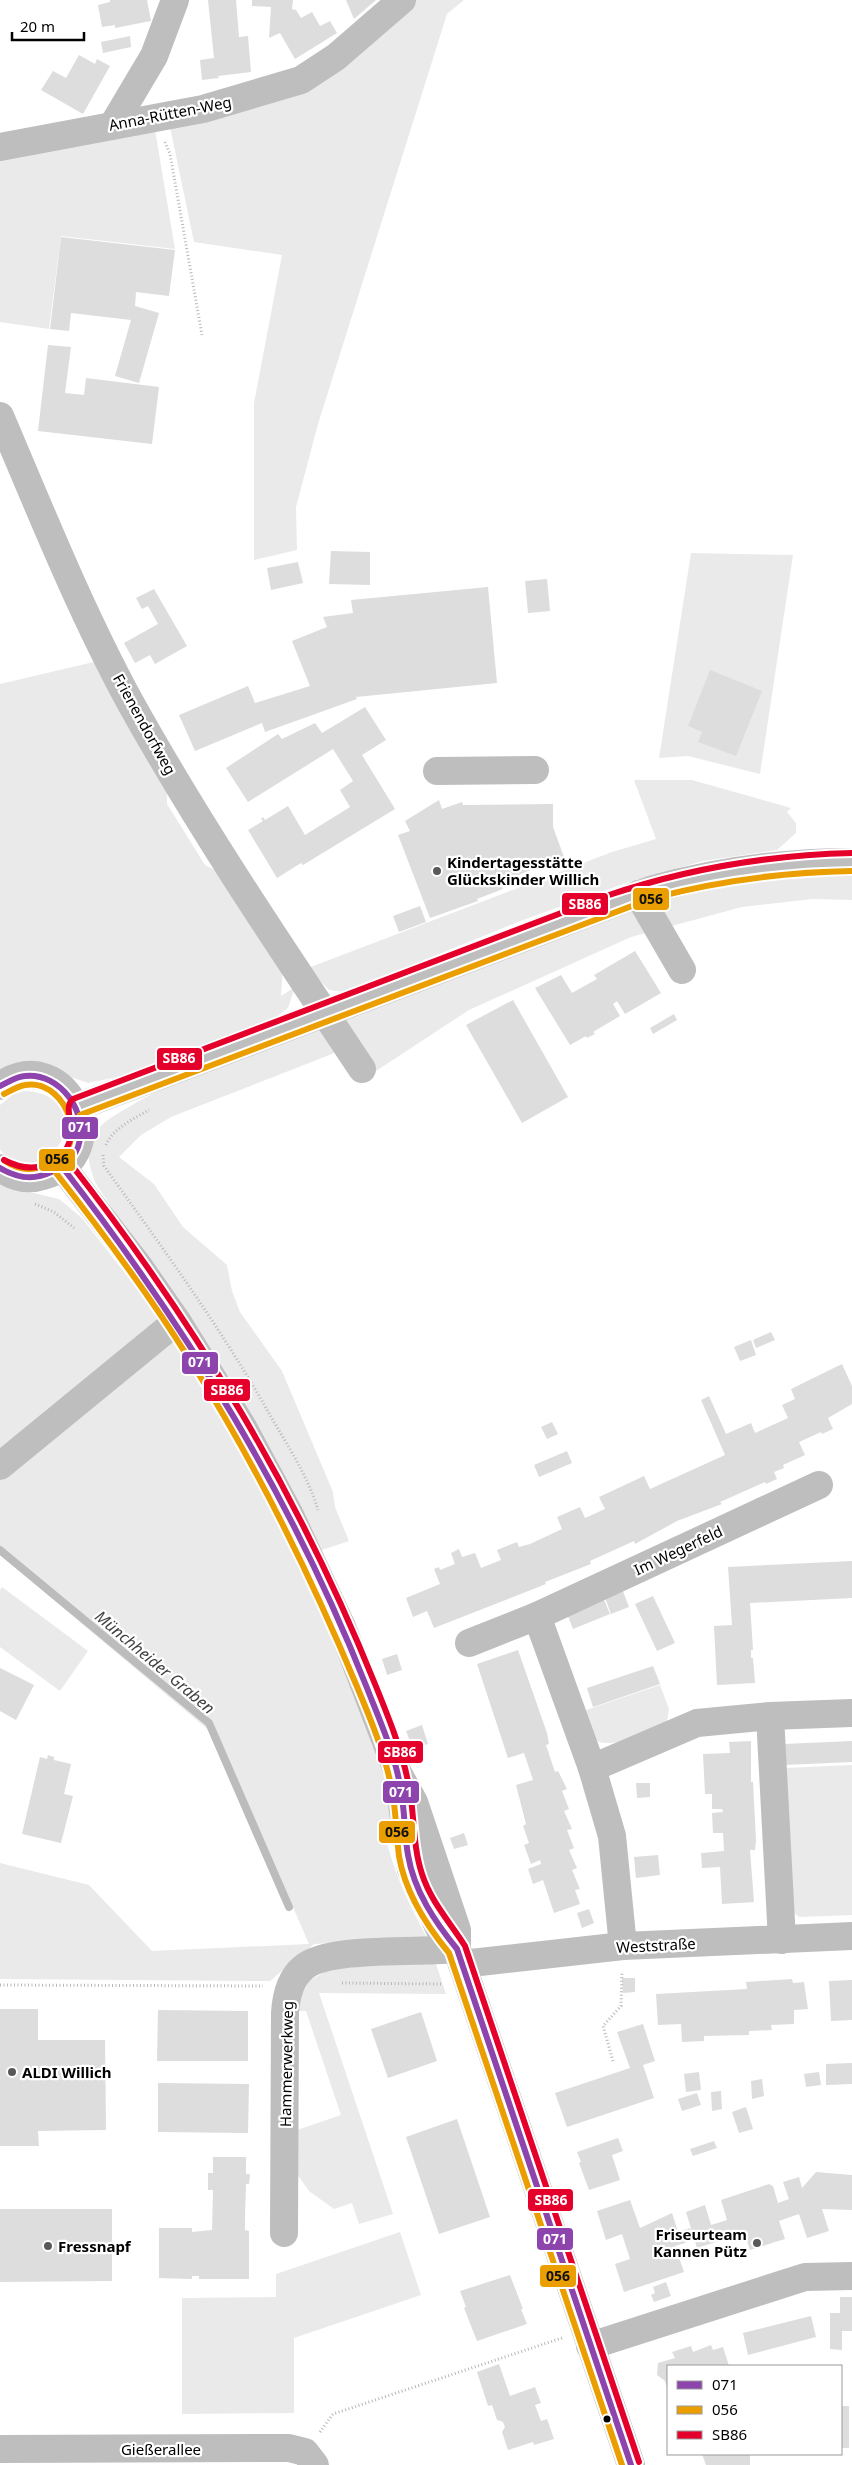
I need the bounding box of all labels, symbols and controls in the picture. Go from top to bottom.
scale bar [12,10,85,42]
text: 20 m [20,16,55,36]
street label: Anna-Rütten-Weg [107,91,233,135]
street label: Frienendorfweg [109,670,181,778]
place label: Kindertagesstätte Glückskinder Willich [447,852,599,889]
marker: Kindertagesstätte Glückskinder Willich [431,865,443,877]
line badge: 056 [632,887,670,911]
text: 056 [639,889,663,908]
line badge: SB86 [561,892,609,916]
text: SB86 [568,894,602,913]
line badge: SB86 [156,1047,203,1071]
text: SB86 [162,1048,196,1067]
line badge: 071 [61,1116,99,1140]
text: 071 [68,1117,92,1136]
line badge: 056 [38,1148,76,1172]
text: 056 [45,1149,69,1168]
line badge: 071 [181,1351,219,1375]
text: 071 [188,1352,212,1371]
line badge: SB86 [203,1378,251,1402]
text: SB86 [210,1380,244,1399]
street label: Im Wegerfeld [630,1521,726,1579]
water label: Münchheider Graben [90,1605,220,1719]
line badge: SB86 [377,1740,424,1764]
text: SB86 [383,1742,417,1761]
line badge: 071 [382,1780,420,1804]
text: 071 [389,1782,413,1801]
line badge: 056 [378,1820,416,1844]
text: 056 [385,1822,409,1841]
street label: Weststraße [616,1933,696,1957]
street label: Hammerwerkweg [275,2001,297,2127]
place label: ALDI Willich [22,2062,111,2082]
marker: ALDI Willich [6,2066,18,2078]
line badge: SB86 [527,2188,574,2212]
text: SB86 [534,2190,568,2209]
place label: Friseurteam Kannen Pütz [653,2224,747,2261]
line badge: 071 [536,2227,574,2251]
text: 071 [543,2229,567,2248]
place label: Fressnapf [58,2236,132,2256]
marker: Friseurteam Kannen Pütz [751,2237,763,2249]
marker: Fressnapf [42,2240,54,2252]
line badge: 056 [539,2264,577,2288]
text: 056 [546,2266,570,2285]
legend [667,2365,842,2455]
text: 071 [712,2374,738,2394]
text: 056 [712,2399,738,2419]
unlabelled marker [602,2414,612,2424]
text: SB86 [712,2424,747,2444]
street label: Gießerallee [121,2439,201,2459]

